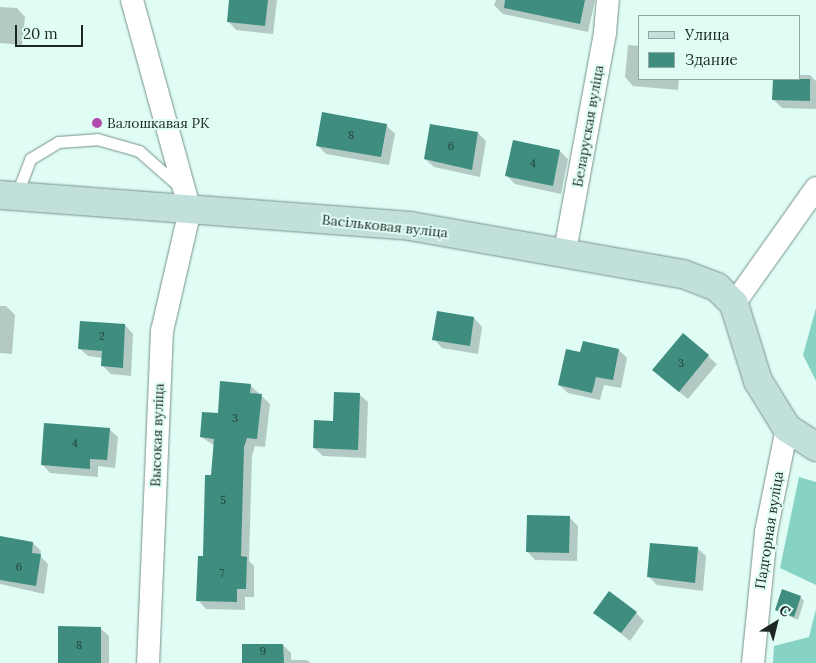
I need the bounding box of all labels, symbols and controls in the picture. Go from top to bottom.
scale bar [18,15,85,47]
legend [638,15,801,80]
text: 20 m [23,24,58,43]
text: Улица [685,25,729,44]
text: Здание [685,50,738,69]
street label: Беларуская вуліца [569,64,607,188]
place label: Валошкавая РК [107,115,210,131]
marker: Валошкавая РК [91,117,103,129]
house number: 8 [348,128,354,142]
house number: 6 [448,139,454,153]
house number: 4 [530,156,536,170]
street label: Васільковая вуліца [321,211,449,241]
house number: 2 [99,329,105,343]
house number: 3 [678,356,684,370]
street label: Высокая вуліца [147,383,167,487]
house number: 3 [232,411,238,425]
house number: 4 [72,436,78,450]
street label: Падгорная вуліца [751,470,787,590]
house number: 5 [220,493,226,507]
house number: 6 [16,560,22,574]
house number: 7 [219,566,225,580]
north arrow [751,598,801,648]
text: С [776,601,794,621]
house number: 8 [76,638,82,652]
house number: 9 [260,644,266,658]

